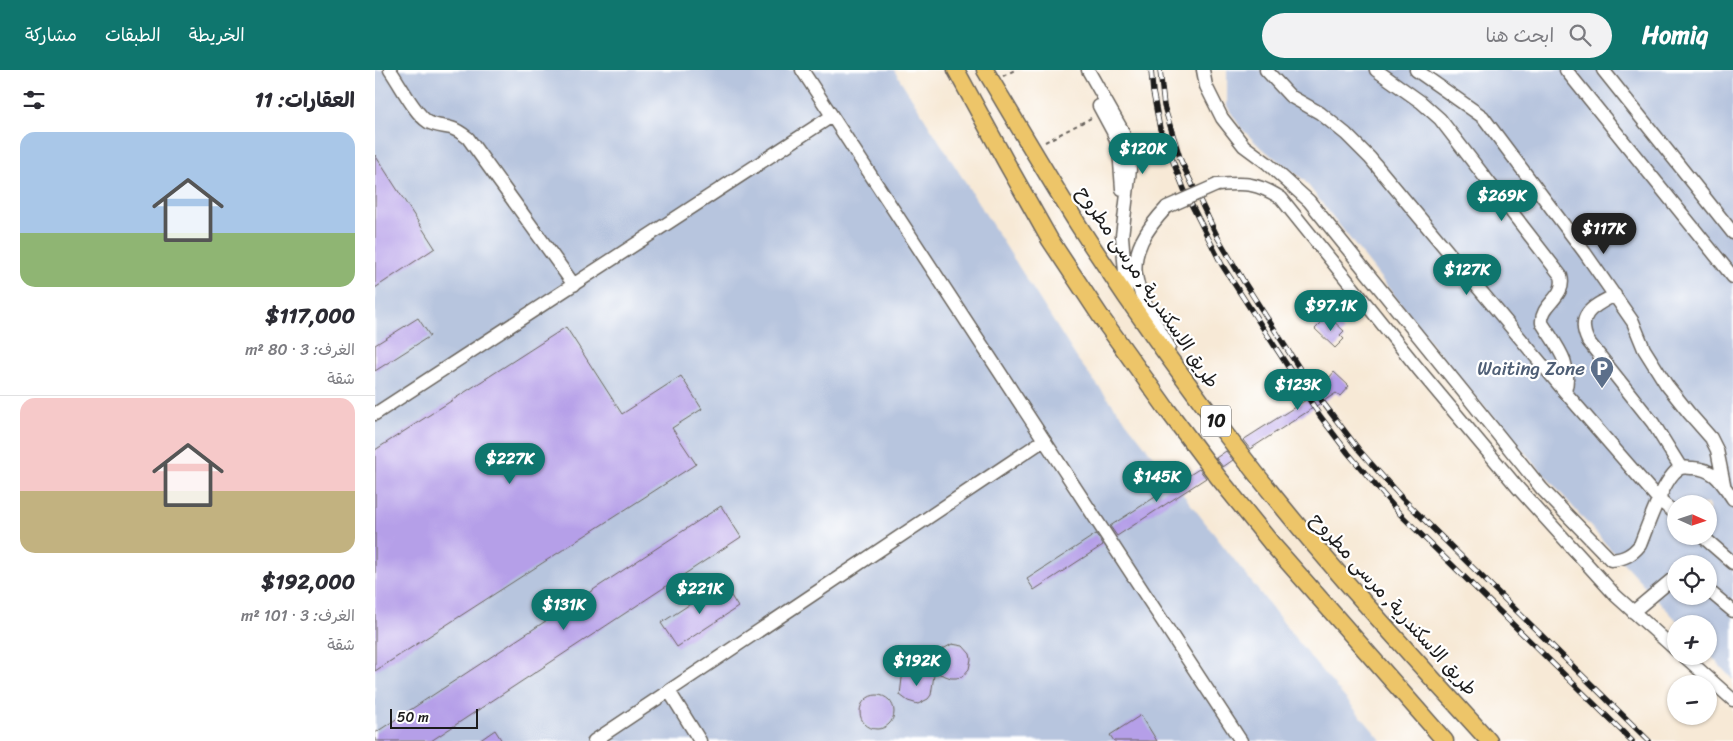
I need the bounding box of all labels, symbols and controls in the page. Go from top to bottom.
search box [1262,13,1612,58]
text: Homiq [1642,14,1708,56]
text: مشاركة [25,19,77,51]
text: الطبقات [105,19,161,51]
text: الخريطة [189,19,245,51]
text: ابحث هنا [1486,19,1554,52]
icon: search [1566,21,1594,49]
text: العقارات: 11 [255,81,355,119]
icon: filters [20,86,48,114]
pin: $120K [1108,132,1178,175]
text: $120K [1120,134,1166,163]
icon: home [143,165,233,255]
street label: طريق الاسكندرية, مرسى مطروح [1068,179,1228,395]
pin: $269K [1467,180,1537,222]
text: $269K [1478,181,1526,210]
pin: $117K [1569,212,1639,255]
text: $117K [1582,214,1626,243]
pin: $127K [1432,254,1502,296]
text: $127K [1444,255,1490,284]
pin: $97.1K [1290,290,1372,332]
text: $97.1K [1305,291,1357,320]
text: $117,000 [265,297,355,335]
text: الغرف: 3 · 80 m² [245,335,355,364]
place label: Waiting Zone [1477,352,1585,385]
parking icon: Waiting Zone [1589,355,1615,389]
text: شقة [327,364,355,393]
pin: $123K [1263,368,1333,411]
text: $123K [1275,370,1321,399]
road number: 10 [1201,406,1231,436]
icon: home [143,430,233,520]
pin: $227K [475,442,545,485]
text: $227K [486,444,534,473]
pin: $145K [1122,460,1192,503]
text: $145K [1133,462,1181,491]
north arrow [1667,495,1717,545]
map controls [1667,495,1717,725]
street label: طريق الاسكندرية, مرسى مطروح [1302,504,1486,704]
button: locate [1667,555,1717,605]
text: $192,000 [261,563,355,601]
pin: $221K [665,572,735,615]
text: $221K [677,574,723,603]
pin: $131K [529,588,599,631]
text: $131K [542,590,586,619]
text: الغرف: 3 · 101 m² [241,601,355,630]
button: + [1667,615,1717,665]
text: شقة [327,630,355,659]
pin: $192K [882,644,952,687]
text: $192K [894,646,940,675]
button: − [1667,675,1717,725]
text: 50 m [397,705,429,730]
scale bar [390,706,477,729]

